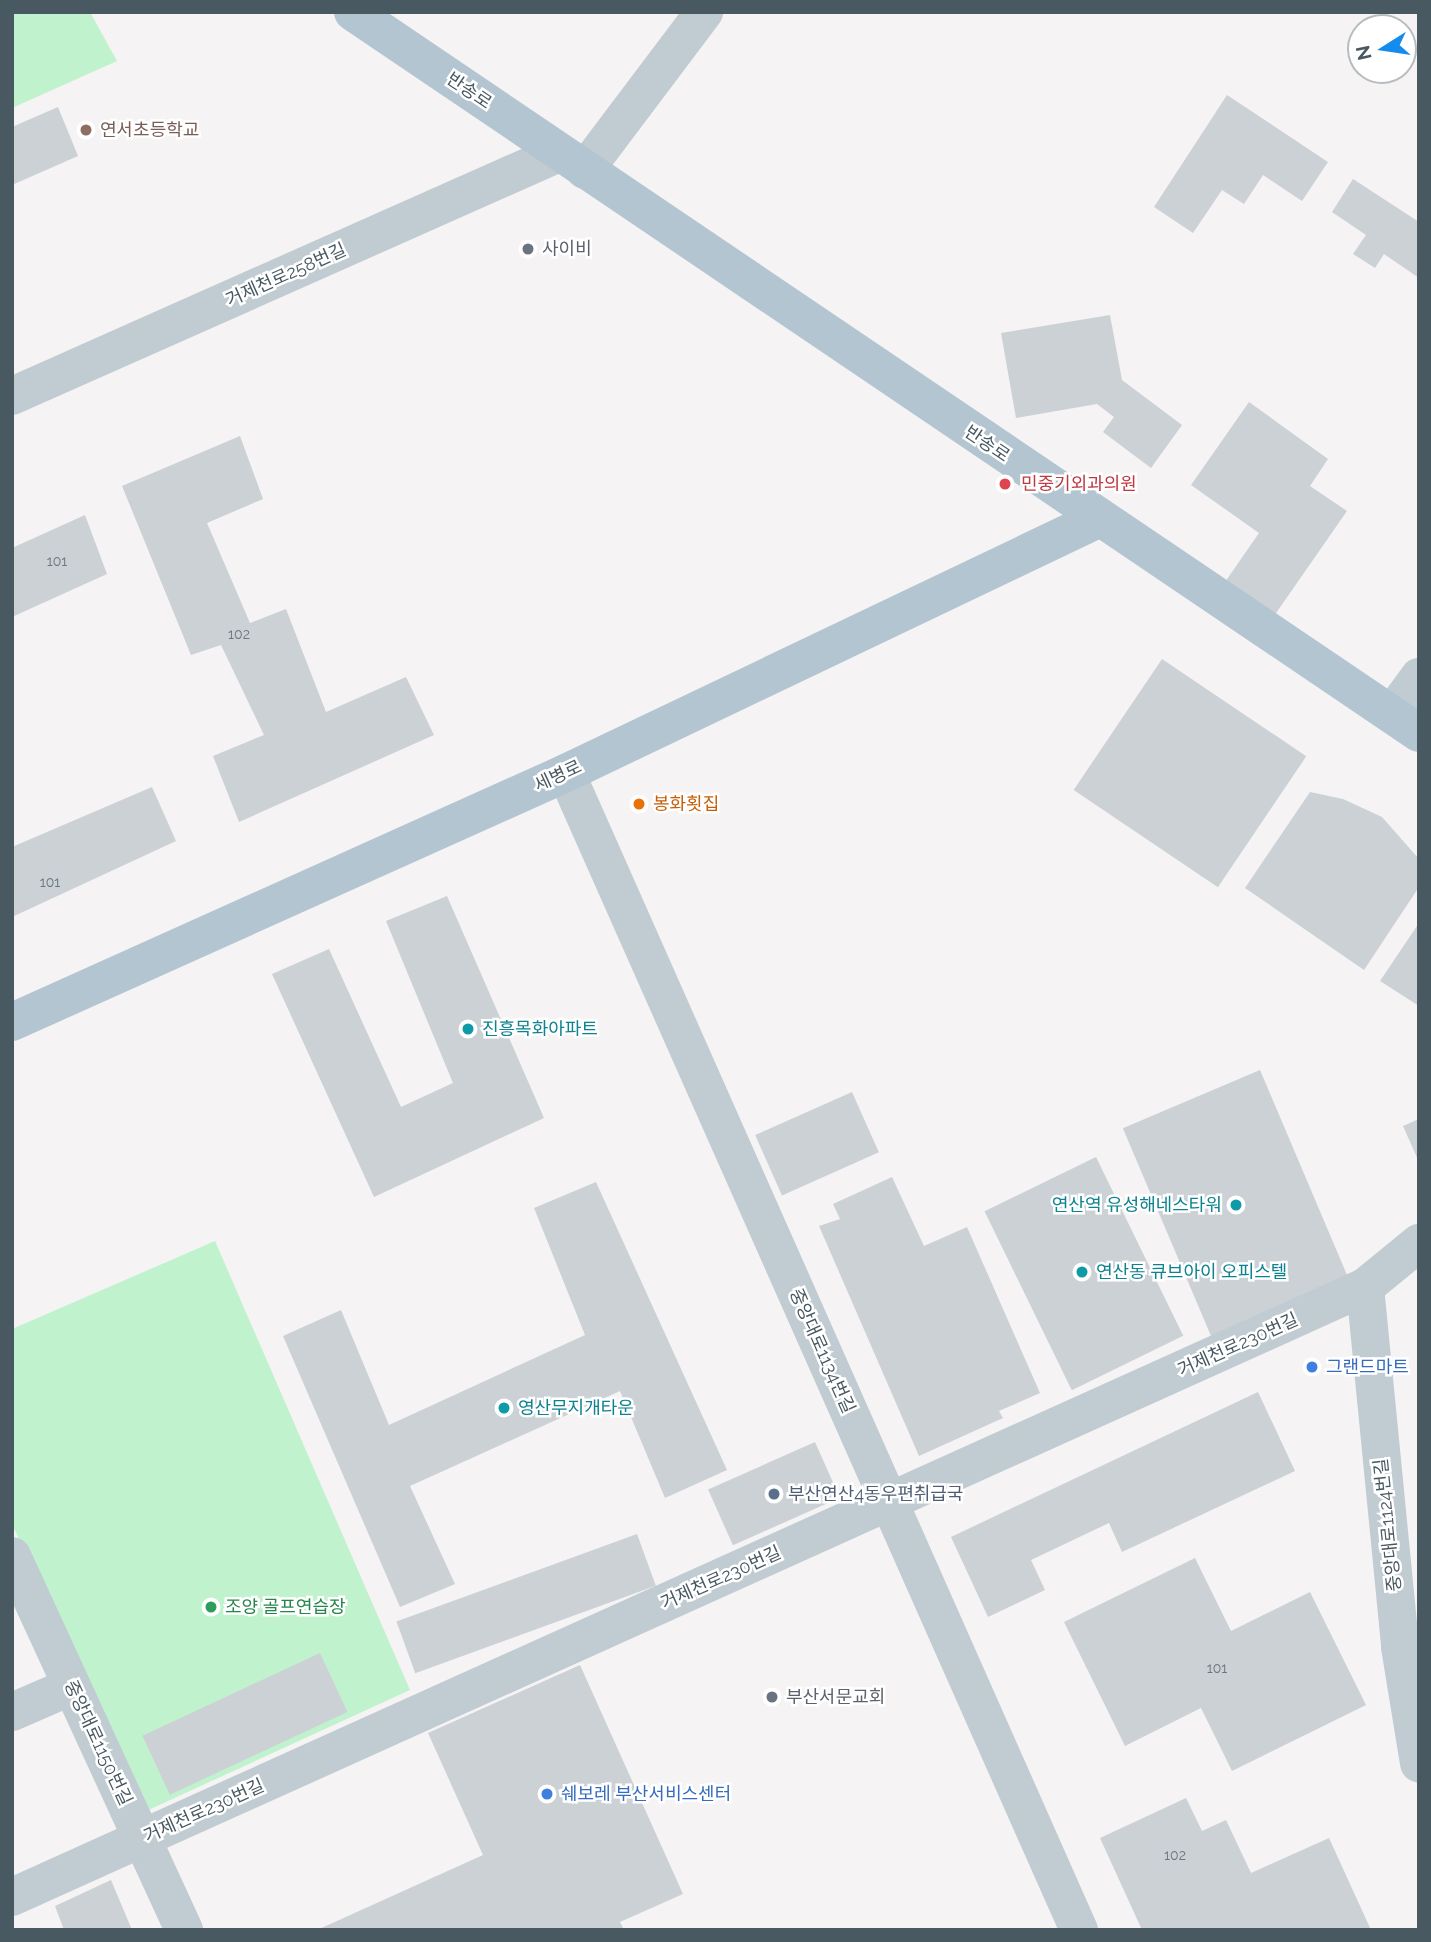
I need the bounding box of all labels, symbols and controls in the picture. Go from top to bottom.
north arrow [1347,14,1417,84]
text: N [1351,44,1376,62]
street label: 반송로 [442,68,496,114]
place label: 연서초등학교 [100,119,199,141]
marker: 연서초등학교 [78,122,94,138]
place label: 사이비 [542,238,592,260]
street label: 거제천로258번길 [223,239,349,311]
marker: 사이비 [520,241,536,257]
street label: 반송로 [960,421,1014,467]
place label: 민중기외과의원 [1021,473,1137,495]
marker: 민중기외과의원 [995,474,1015,494]
house number: 101 [47,553,67,569]
house number: 102 [228,626,250,642]
street label: 세병로 [531,756,585,796]
place label: 봉화횟집 [653,793,719,815]
marker: 봉화횟집 [631,796,647,812]
house number: 101 [40,874,60,890]
place label: 진흥목화아파트 [482,1018,598,1040]
marker: 진흥목화아파트 [460,1021,476,1037]
place label: 연산역 유성해네스타워 [1052,1194,1222,1216]
marker: 연산역 유성해네스타워 [1228,1197,1244,1213]
place label: 연산동 큐브아이 오피스텔 [1096,1261,1287,1283]
marker: 연산동 큐브아이 오피스텔 [1074,1264,1090,1280]
street label: 중앙대로1134번길 [785,1285,859,1417]
street label: 거제천로230번길 [1175,1309,1301,1381]
place label: 그랜드마트 [1326,1356,1409,1378]
marker: 그랜드마트 [1304,1359,1320,1375]
place label: 영산무지개타운 [518,1397,634,1419]
marker: 영산무지개타운 [496,1400,512,1416]
street label: 중앙대로1124번길 [1370,1457,1406,1593]
place label: 부산연산4동우편취급국 [788,1483,963,1505]
marker: 부산연산4동우편취급국 [766,1486,782,1502]
street label: 거제천로230번길 [658,1542,784,1614]
place label: 조양 골프연습장 [225,1596,346,1618]
marker: 조양 골프연습장 [203,1599,219,1615]
house number: 101 [1207,1660,1227,1676]
street label: 중앙대로1150번길 [60,1677,136,1809]
place label: 부산서문교회 [786,1686,885,1708]
marker: 부산서문교회 [764,1689,780,1705]
street label: 거제천로230번길 [141,1775,267,1847]
place label: 쉐보레 부산서비스센터 [561,1783,731,1805]
marker: 쉐보레 부산서비스센터 [539,1786,555,1802]
house number: 102 [1164,1847,1186,1863]

